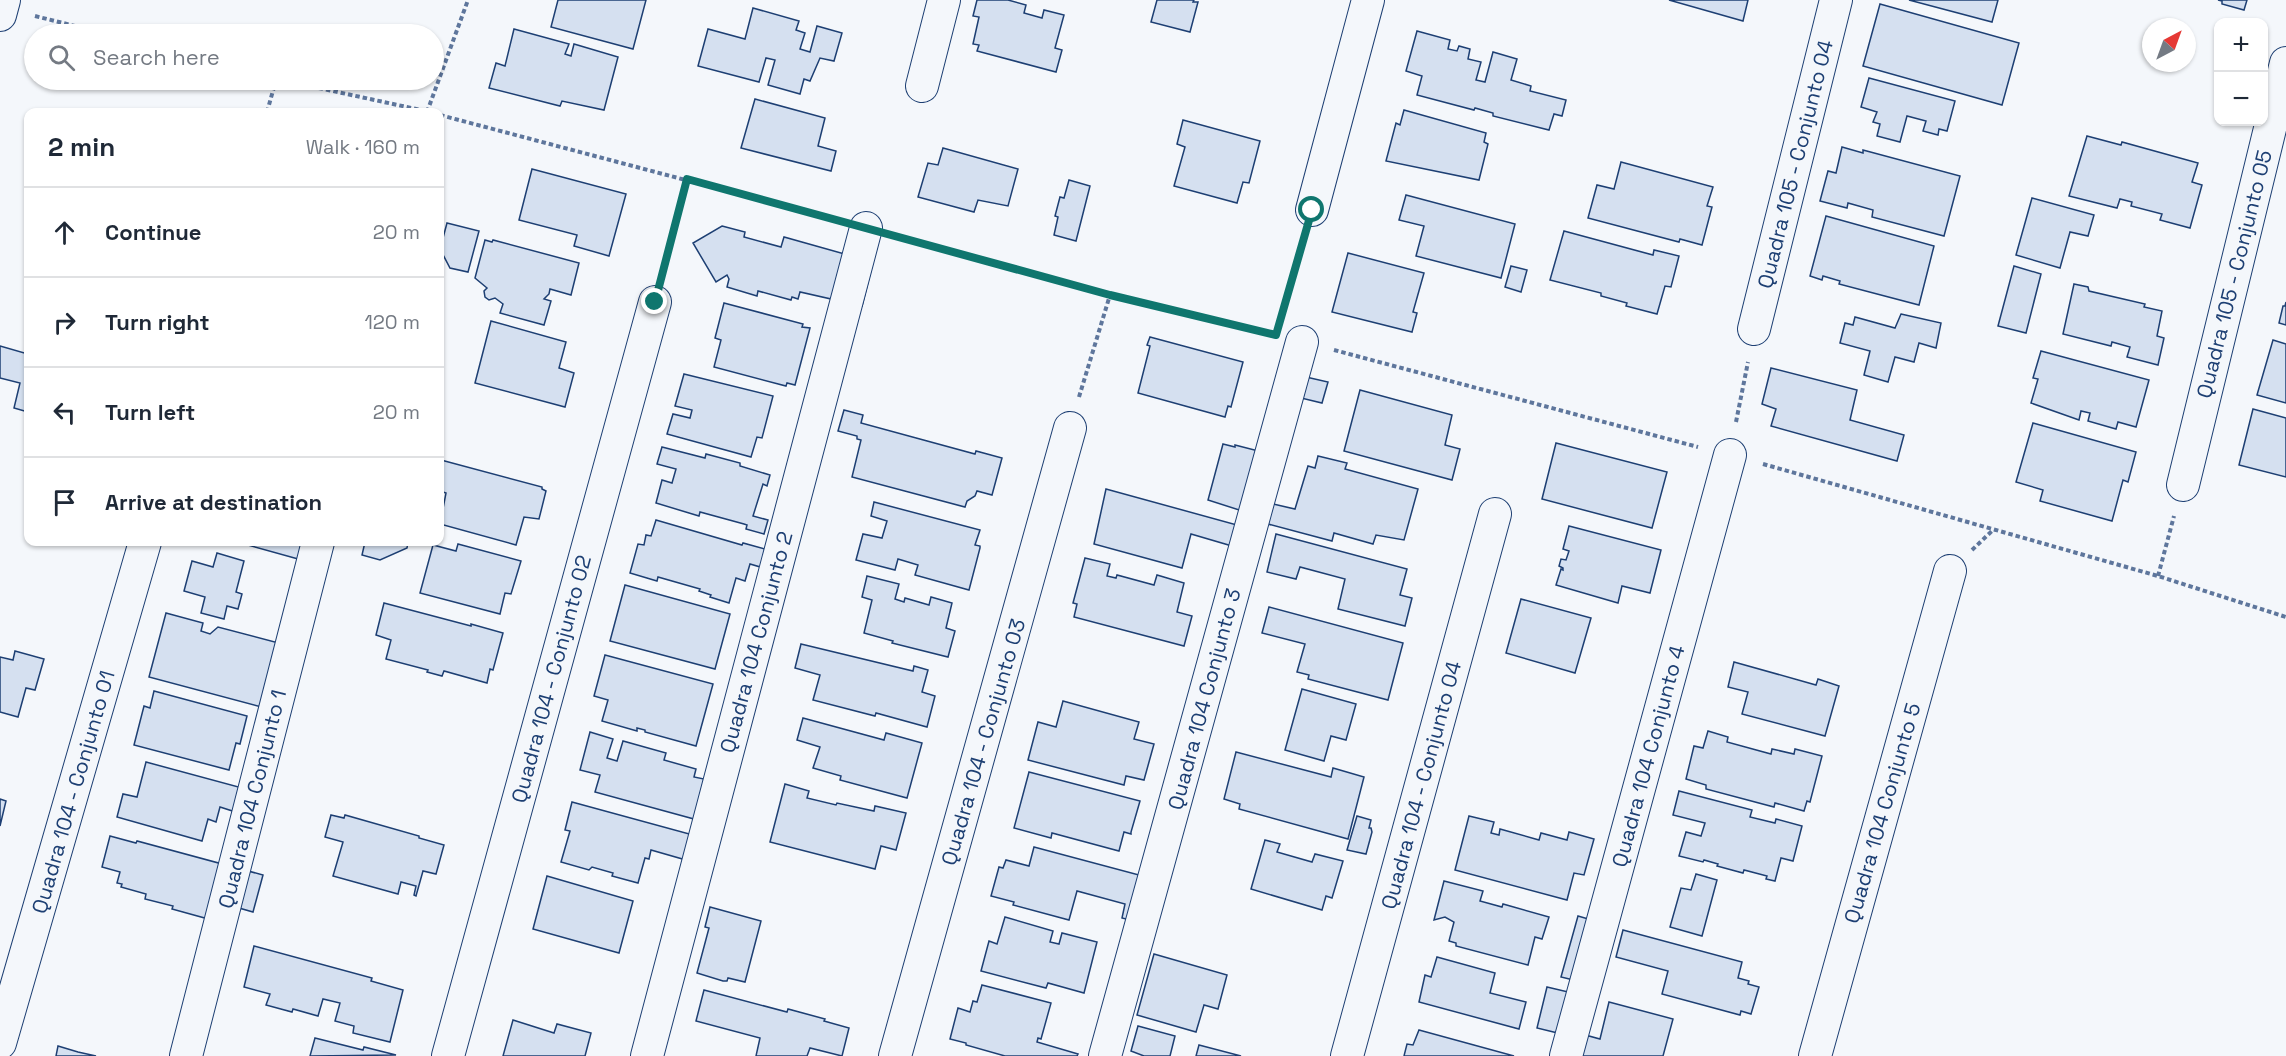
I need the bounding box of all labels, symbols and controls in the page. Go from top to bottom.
north arrow [2142,18,2196,72]
map controls [2214,18,2268,126]
button: + [2214,18,2268,72]
search box [24,24,444,90]
street label: Quadra 105 - Conjunto 04 [1751,37,1839,291]
icon: search [45,41,78,74]
text: Search here [93,43,220,71]
button: − [2214,72,2268,126]
text: 2 min [48,130,115,164]
text: Walk · 160 m [306,134,420,160]
street label: Quadra 105 - Conjunto 05 [2190,147,2278,401]
route start [1298,196,1324,222]
icon: ahead [48,216,81,249]
text: Continue [105,218,201,246]
text: 20 m [373,219,420,245]
route end [641,288,667,314]
icon: right [48,306,81,339]
text: Turn right [105,308,210,336]
text: 120 m [364,309,420,335]
icon: left [48,396,81,429]
text: Turn left [105,398,195,426]
text: 20 m [373,399,420,425]
icon: arrive [48,486,81,519]
text: Arrive at destination [105,488,322,516]
street label: Quadra 104 Conjunto 2 [713,528,799,756]
street label: Quadra 104 - Conjunto 02 [505,552,597,806]
street label: Quadra 104 Conjunto 3 [1161,585,1247,813]
street label: Quadra 104 - Conjunto 03 [935,615,1031,869]
street label: Quadra 104 Conjunto 4 [1605,642,1691,870]
street label: Quadra 104 - Conjunto 04 [1375,658,1467,912]
street label: Quadra 104 - Conjunto 01 [25,667,121,917]
street label: Quadra 104 Conjunto 1 [212,687,292,911]
street label: Quadra 104 Conjunto 5 [1838,700,1926,926]

